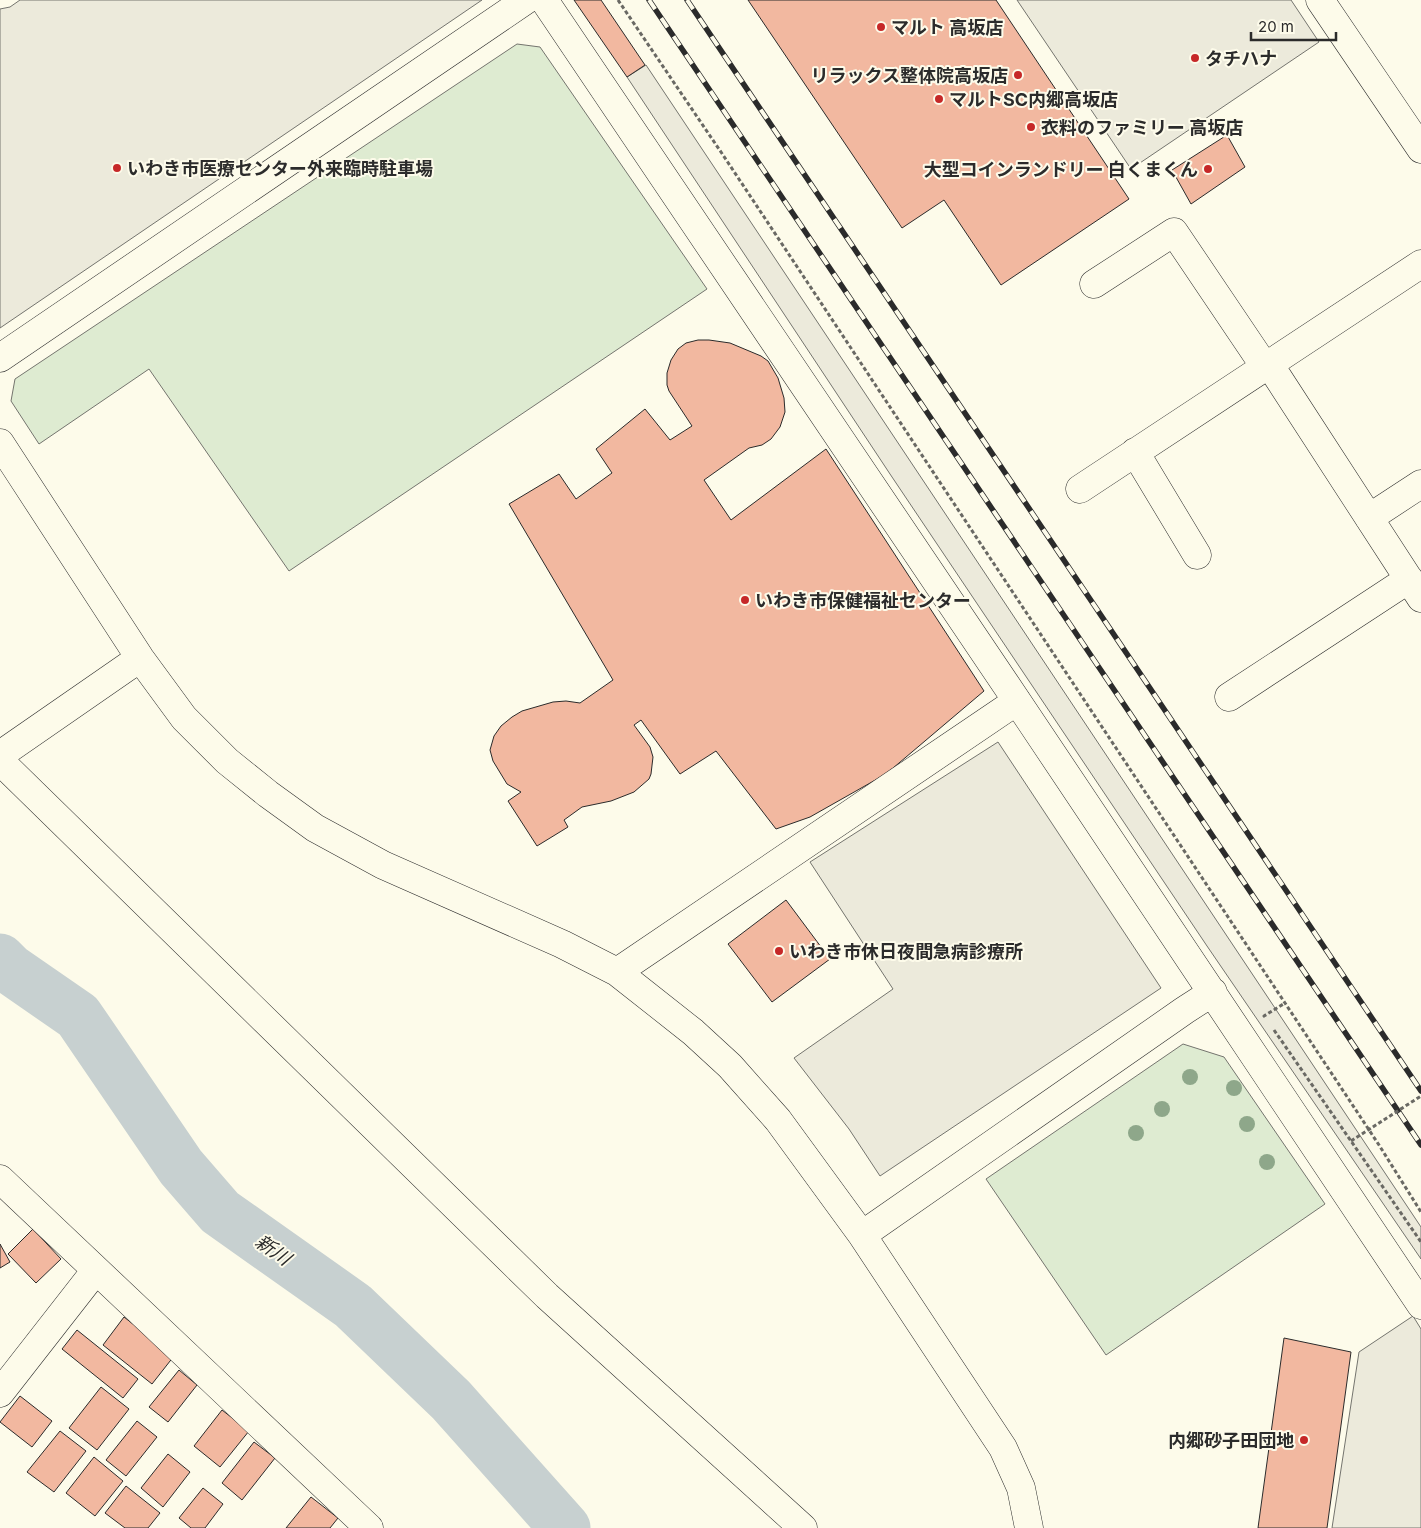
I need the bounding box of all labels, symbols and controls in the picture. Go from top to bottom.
scale bar [1251,10,1336,42]
place label: マルト 高坂店 [891,17,1003,38]
text: 20 m [1258,17,1294,36]
marker: マルト 高坂店 [875,21,887,33]
place label: タチハナ [1205,48,1277,69]
marker: タチハナ [1189,52,1201,64]
place label: リラックス整体院高坂店 [811,65,1008,86]
marker: リラックス整体院高坂店 [1012,69,1024,81]
place label: マルトSC内郷高坂店 [949,89,1118,110]
marker: マルトSC内郷高坂店 [933,93,945,105]
place label: 衣料のファミリー 高坂店 [1041,117,1243,138]
marker: 衣料のファミリー 高坂店 [1025,121,1037,133]
place label: いわき市医療センター外来臨時駐車場 [127,158,433,179]
place label: 大型コインランドリー 白くまくん [924,159,1198,180]
marker: いわき市医療センター外来臨時駐車場 [111,162,123,174]
marker: 大型コインランドリー 白くまくん [1202,163,1214,175]
place label: いわき市保健福祉センター [755,590,971,611]
marker: いわき市保健福祉センター [739,594,751,606]
place label: いわき市休日夜間急病診療所 [789,941,1023,962]
marker: いわき市休日夜間急病診療所 [773,945,785,957]
water label: 新川 [251,1230,297,1271]
place label: 内郷砂子田団地 [1168,1430,1294,1451]
marker: 内郷砂子田団地 [1298,1434,1310,1446]

